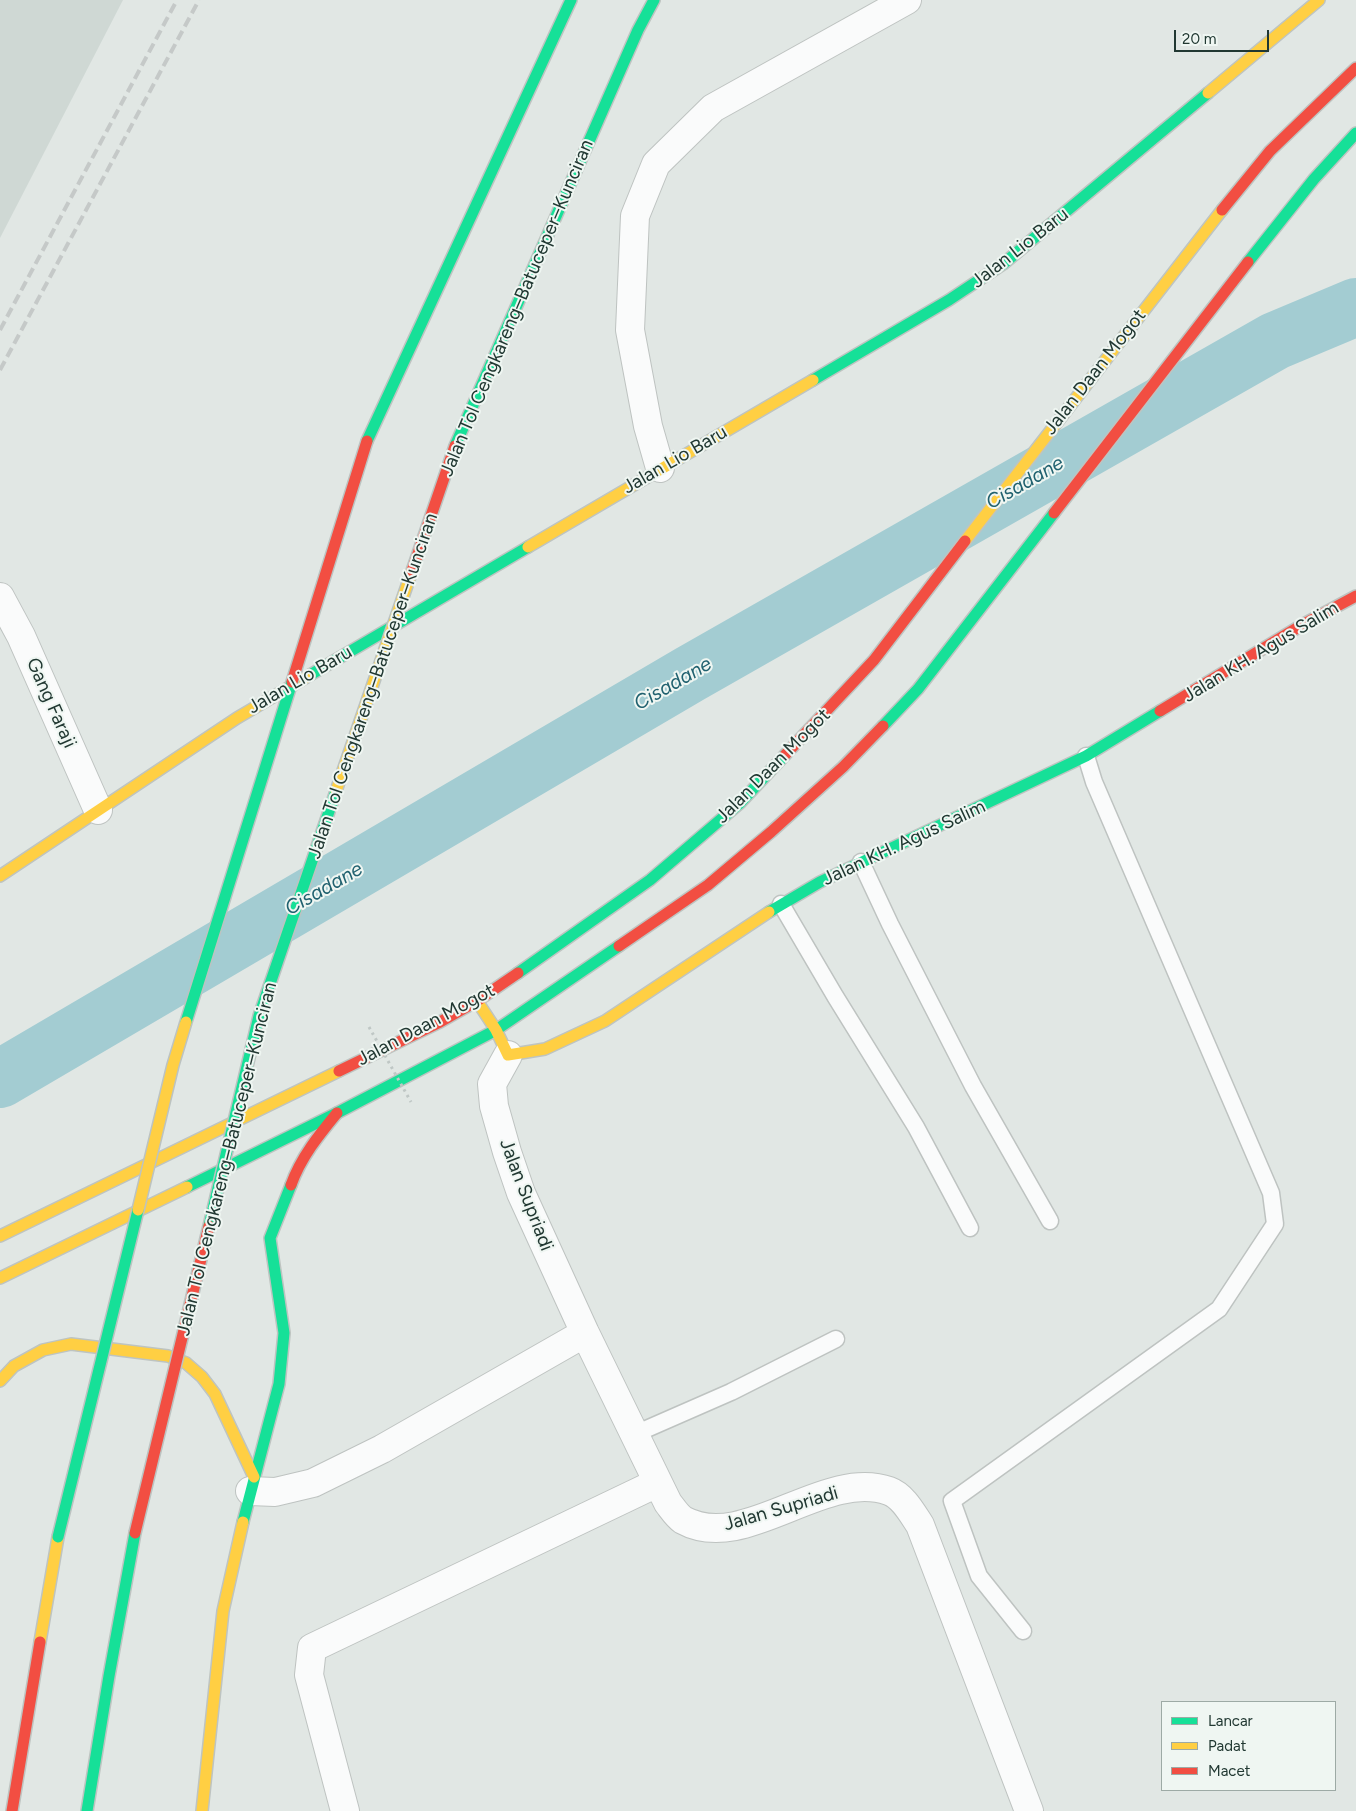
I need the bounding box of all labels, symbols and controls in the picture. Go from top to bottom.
scale bar [1176,20,1271,52]
text: 20 m [1182,30,1216,48]
street label: Jalan Tol Cengkareng–Batuceper–Kunciran [435,136,599,480]
street label: Jalan Lio Baru [967,203,1073,293]
street label: Jalan Daan Mogot [1039,305,1151,439]
street label: Jalan Lio Baru [619,421,731,499]
water label: Cisadane [982,451,1068,515]
street label: Jalan Tol Cengkareng–Batuceper–Kunciran [303,510,443,862]
street label: Jalan KH. Agus Salim [1179,597,1343,707]
street label: Jalan Lio Baru [244,641,356,719]
water label: Cisadane [630,652,716,716]
street label: Gang Faraji [21,654,81,752]
street label: Jalan Daan Mogot [711,704,835,828]
street label: Jalan KH. Agus Salim [819,795,989,891]
water label: Cisadane [281,857,367,921]
street label: Jalan Daan Mogot [353,979,499,1071]
street label: Jalan Tol Cengkareng–Batuceper–Kunciran [172,980,282,1338]
street label: Jalan Supriadi [494,1136,558,1254]
street label: Jalan Supriadi [721,1482,841,1536]
legend [1161,1701,1336,1791]
text: Lancar [1208,1712,1253,1730]
text: Padat [1208,1737,1246,1755]
text: Macet [1208,1762,1250,1780]

